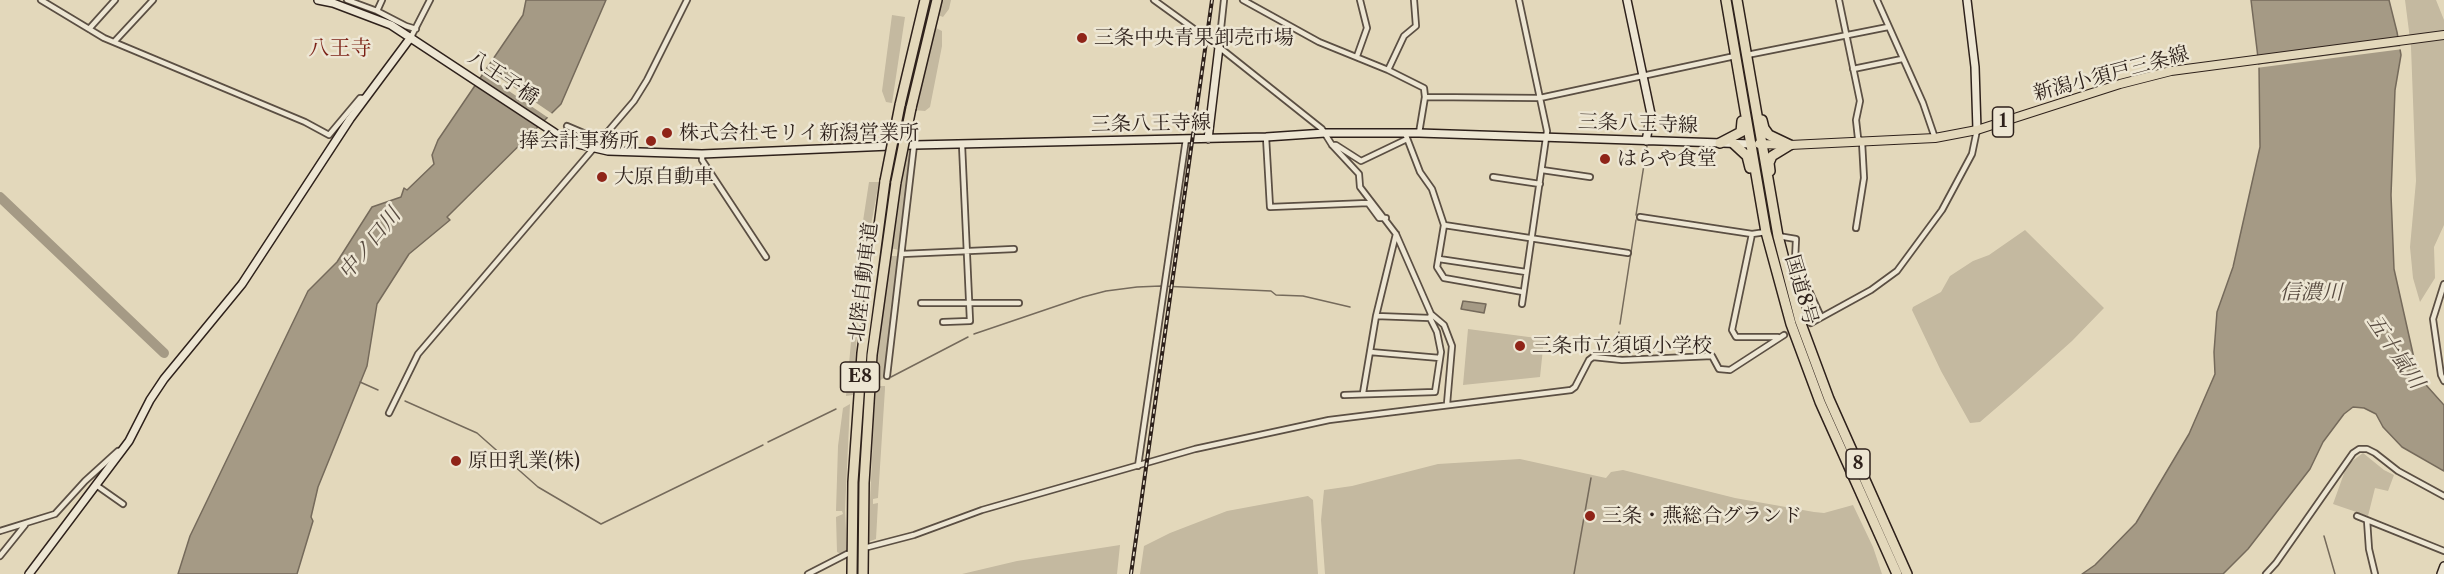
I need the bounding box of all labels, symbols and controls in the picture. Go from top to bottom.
place label: 三条中央青果卸売市場 [1094,26,1294,50]
marker: 三条中央青果卸売市場 [1075,31,1089,45]
district label: 八王寺 [309,36,371,62]
street label: 新潟小須戸三条線 [2031,42,2191,106]
street label: 八王子橋 [463,46,543,110]
road number: 1 [1992,107,2014,137]
street label: 三条八王寺線 [1578,110,1698,138]
street label: 三条八王寺線 [1091,111,1211,137]
place label: 株式会社モリイ新潟営業所 [679,121,919,145]
marker: 株式会社モリイ新潟営業所 [660,126,674,140]
place label: 捧会計事務所 [519,129,639,153]
marker: 捧会計事務所 [644,134,658,148]
place label: はらや食堂 [1617,147,1717,171]
marker: はらや食堂 [1598,152,1612,166]
place label: 大原自動車 [614,165,714,189]
marker: 大原自動車 [595,170,609,184]
water label: 中ノ口川 [334,203,406,285]
street label: 北陸自動車道 [845,221,883,343]
street label: 国道8号 [1780,252,1822,328]
water label: 信濃川 [2280,280,2342,306]
water label: 五十嵐川 [2361,310,2429,394]
place label: 三条市立須頃小学校 [1532,334,1712,358]
marker: 三条市立須頃小学校 [1513,339,1527,353]
road number: E8 [840,362,880,392]
place label: 原田乳業(株) [468,449,580,473]
road number: 8 [1846,449,1870,479]
marker: 原田乳業(株) [449,454,463,468]
place label: 三条・燕総合グランド [1602,504,1802,528]
marker: 三条・燕総合グランド [1583,509,1597,523]

